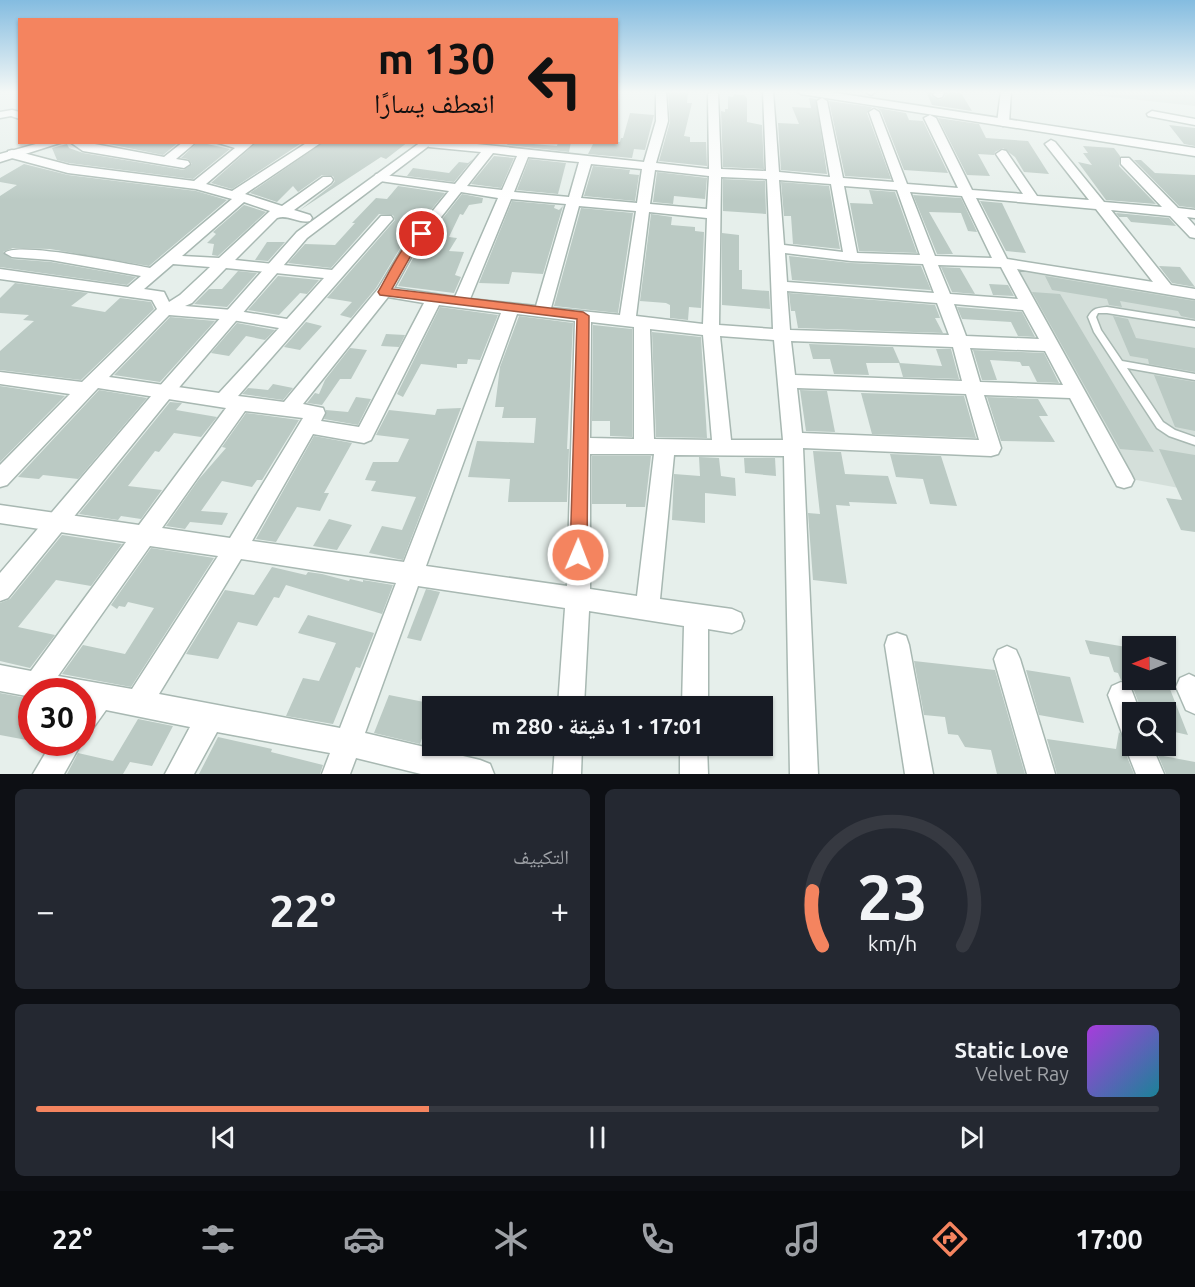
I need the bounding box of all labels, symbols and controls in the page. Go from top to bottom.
text: 130 m [378,35,495,82]
icon: left [516,42,594,120]
text: انعطف يسارًا [374,88,495,118]
pin [396,208,447,259]
icon: arrive [405,217,438,250]
position arrow [546,523,610,587]
north arrow [1122,636,1176,690]
map controls [1122,636,1176,756]
speed limit sign: 30 [18,678,96,756]
button: search [1122,702,1176,756]
text: 17:01 · 1 دقيقة · 280 m [492,713,704,738]
text: التكييف [513,845,569,868]
text: 23 [857,862,928,932]
text: 22° [269,885,336,936]
text: − [36,892,55,929]
text: + [550,892,569,929]
text: km/h [868,931,917,955]
text: Static Love [955,1037,1069,1062]
text: Velvet Ray [975,1062,1069,1085]
icon: previous [207,1121,240,1154]
icon: pause [581,1121,614,1154]
icon: next [955,1121,988,1154]
icon: filters [197,1218,239,1260]
icon: car [343,1218,385,1260]
icon: climate [490,1218,532,1260]
icon: phone [636,1218,678,1260]
icon: music [782,1218,824,1260]
icon: directions [929,1218,971,1260]
text: 22° [52,1224,92,1254]
text: 17:00 [1075,1224,1143,1254]

